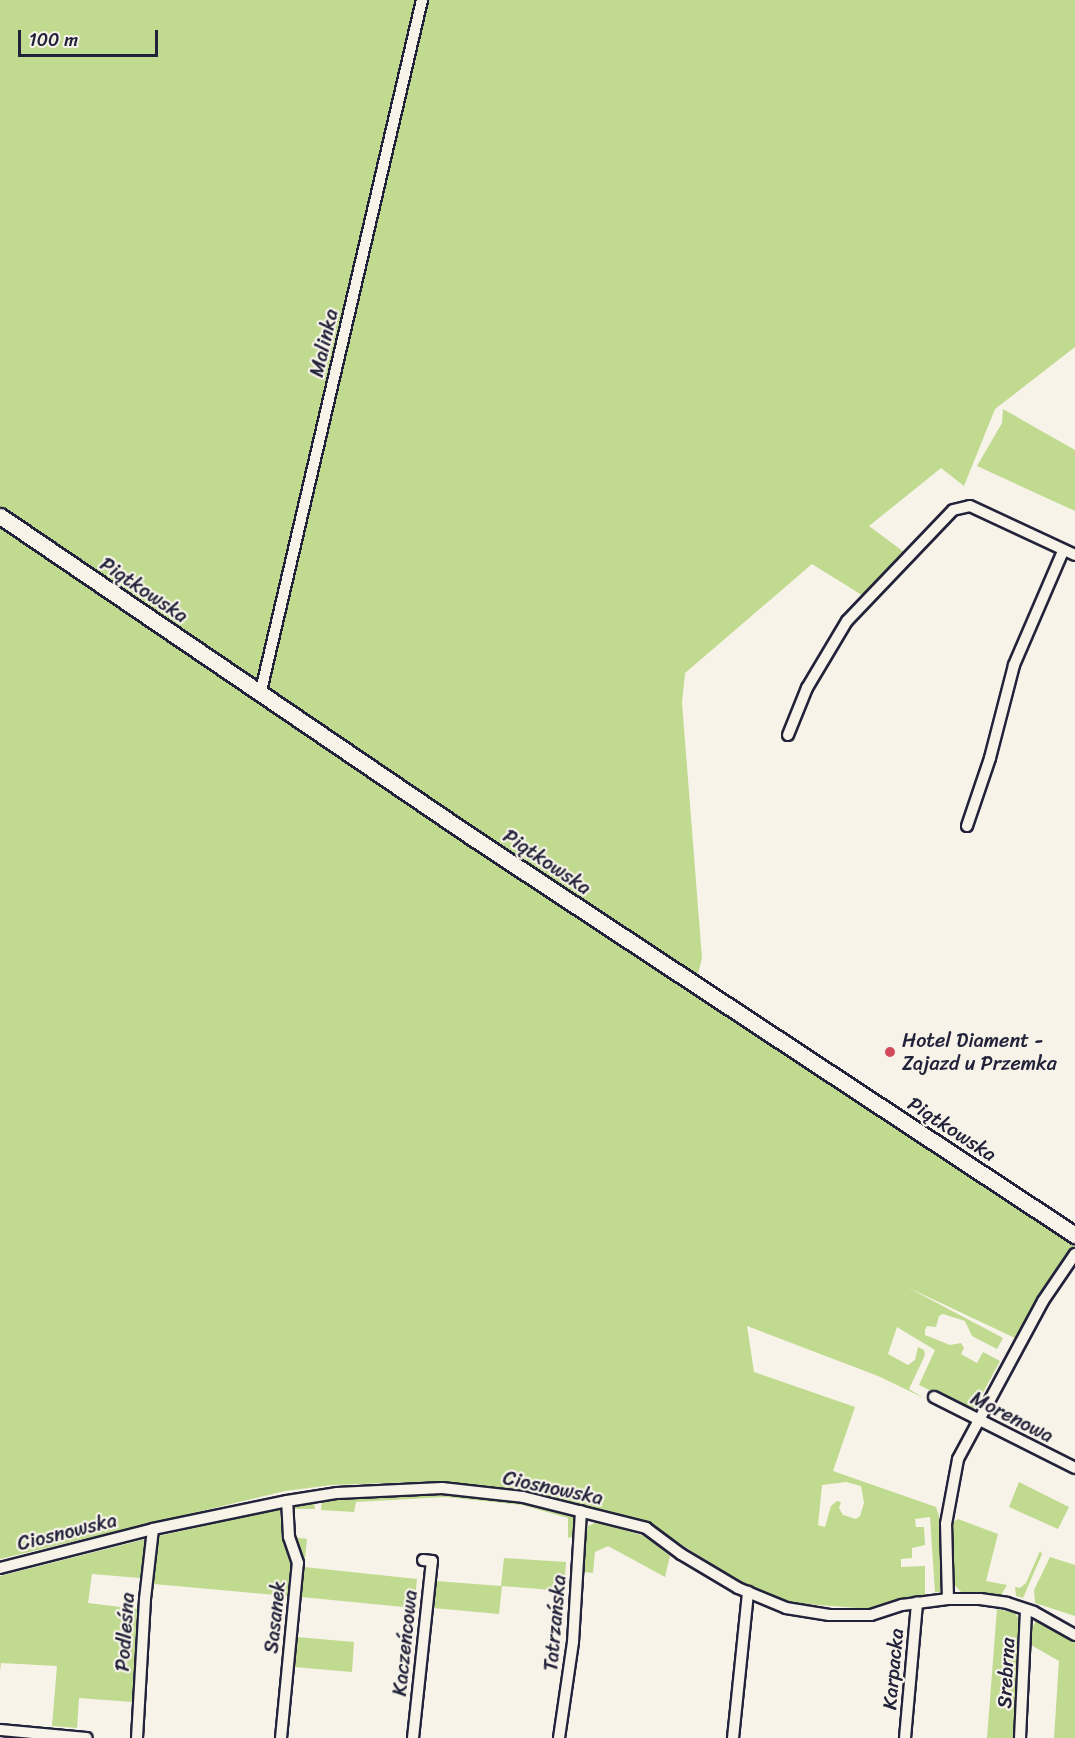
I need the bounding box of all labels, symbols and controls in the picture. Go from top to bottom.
scale bar [21,18,160,56]
text: 100 m [29,24,78,56]
street label: Malinka [305,307,343,379]
street label: Piątkowska [95,552,193,628]
street label: Piątkowska [498,824,596,900]
place label: Hotel Diament - Zajazd u Przemka [902,1028,1057,1075]
marker: Hotel Diament - Zajazd u Przemka [883,1045,897,1059]
street label: Piątkowska [903,1091,1001,1167]
street label: Morenowa [967,1386,1057,1448]
street label: Ciosnowska [501,1466,605,1510]
street label: Ciosnowska [15,1508,119,1556]
street label: Tatrzańska [539,1574,571,1672]
street label: Sasanek [259,1580,291,1654]
street label: Kaczeńcowa [388,1589,422,1697]
street label: Podleśna [110,1592,140,1672]
street label: Karpacka [877,1627,909,1711]
street label: Srebrna [992,1637,1020,1709]

